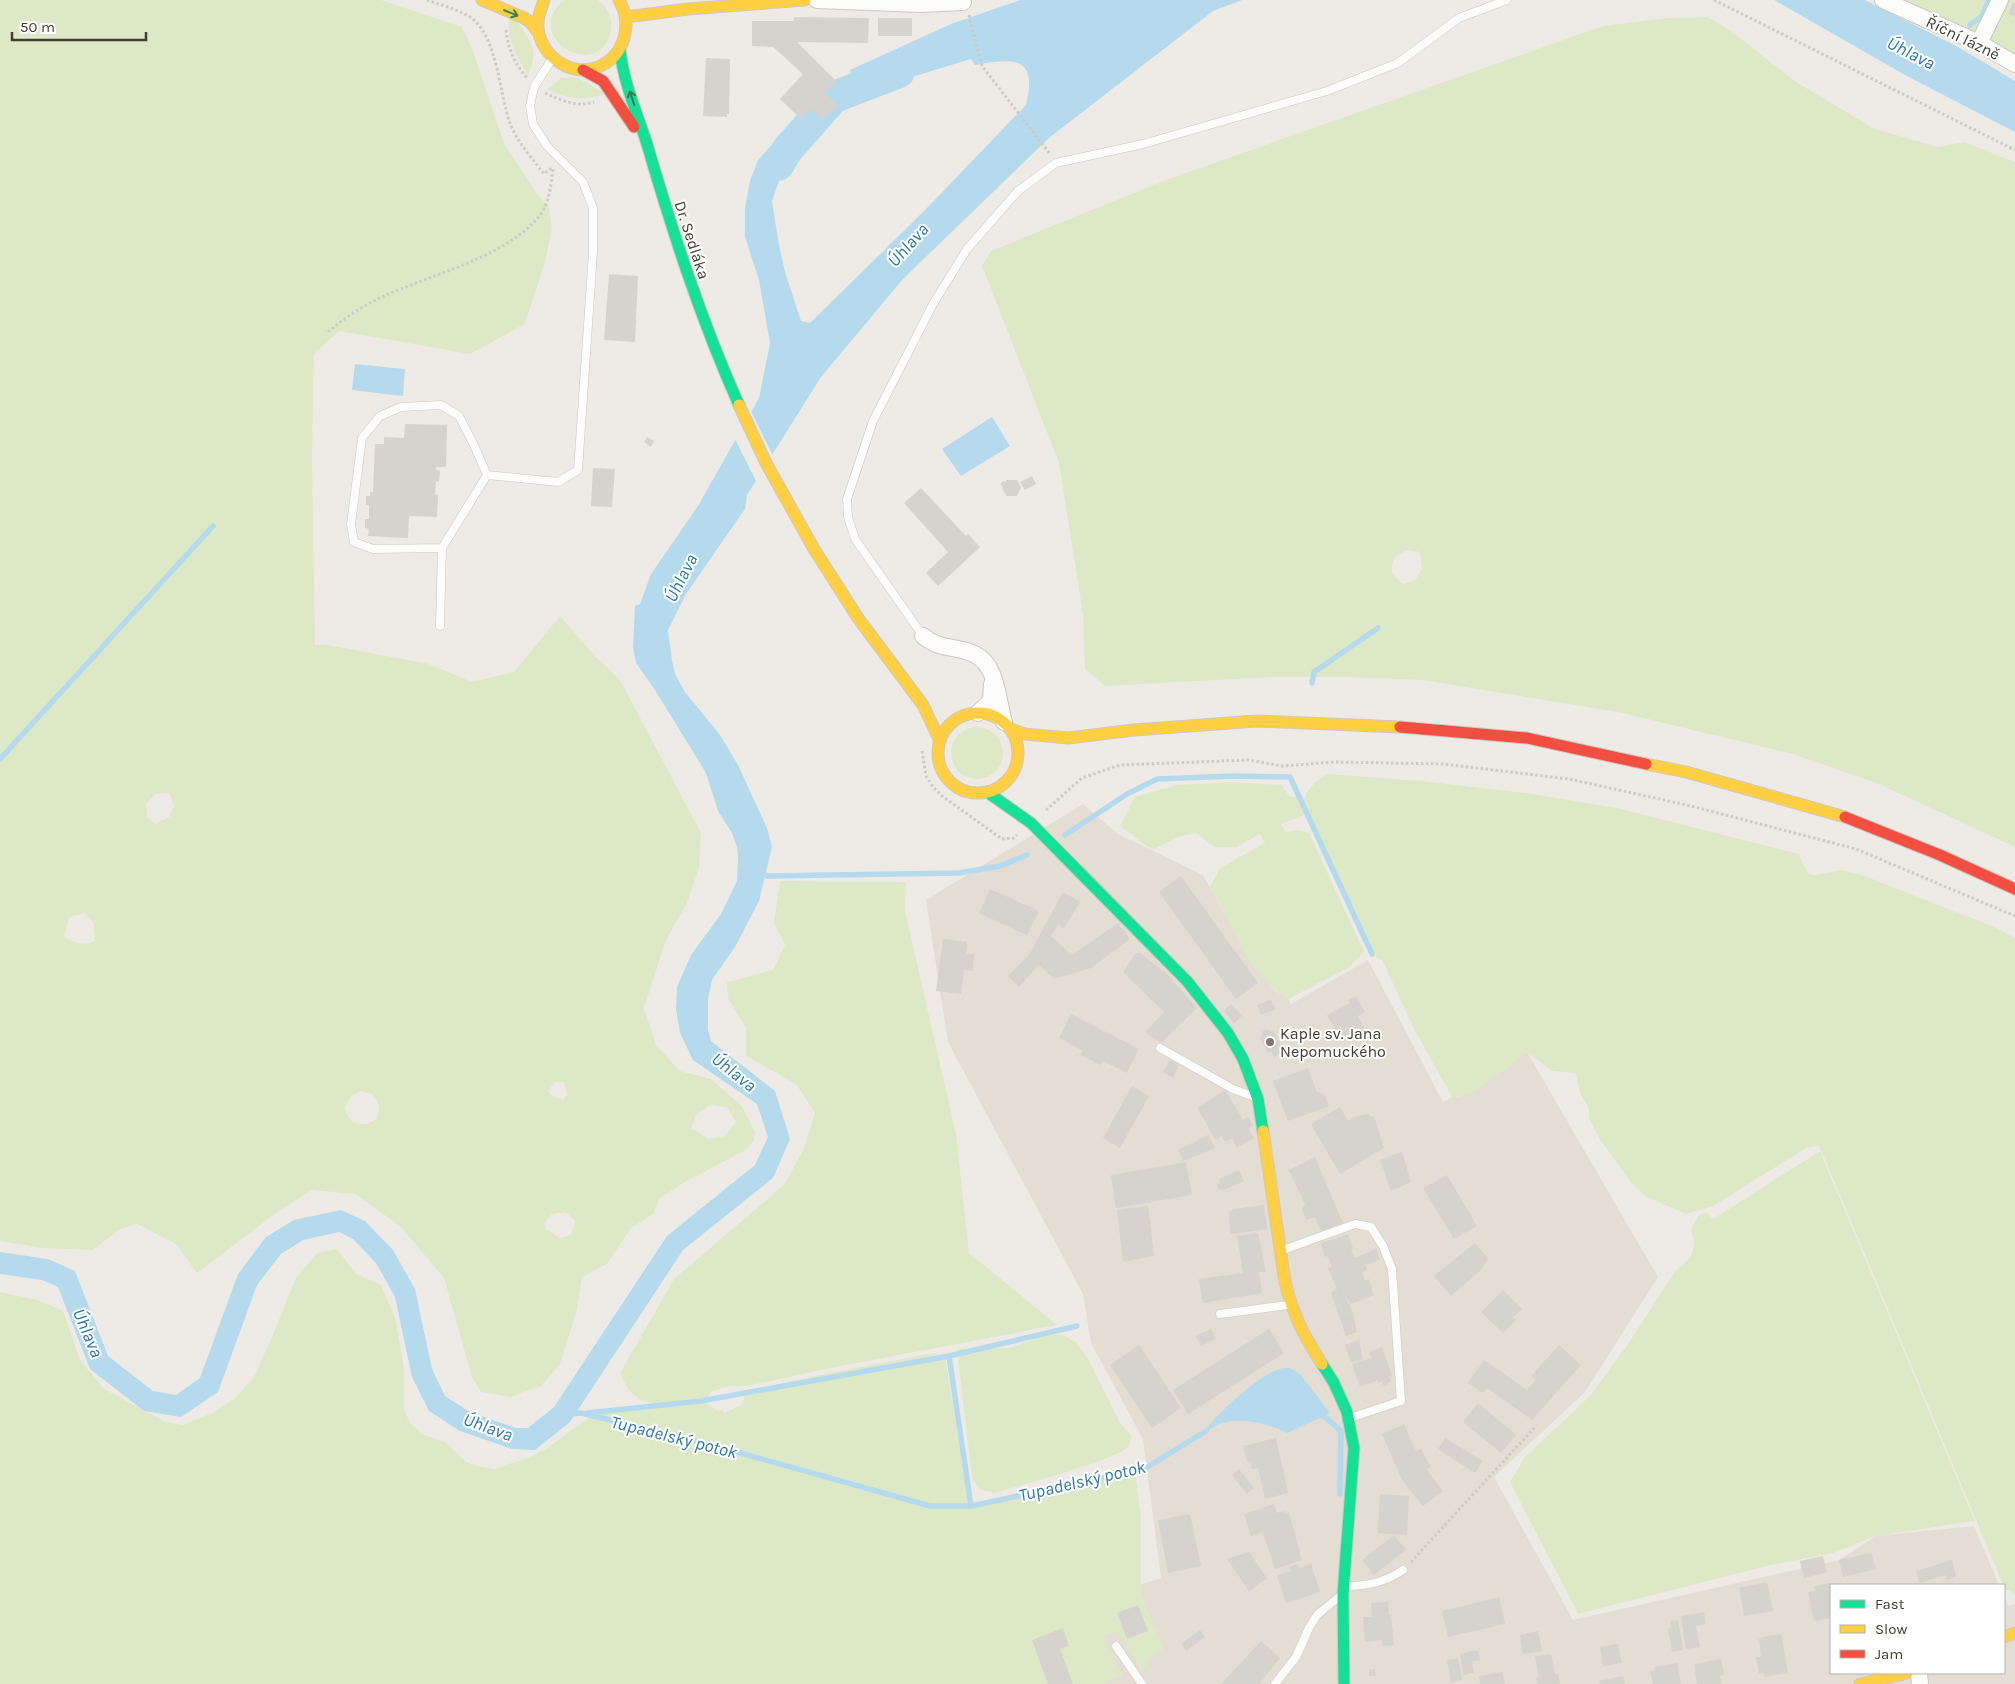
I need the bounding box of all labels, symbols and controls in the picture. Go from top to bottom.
one-way arrow [503,8,518,18]
scale bar [12,10,146,42]
street label: Říční lázně [1923,12,2003,64]
text: 50 m [20,18,55,36]
water label: Úhlava [1883,32,1939,74]
one-way arrow [627,90,637,106]
street label: Dr. Sedláka [670,198,714,282]
water label: Úhlava [883,219,933,271]
water label: Úhlava [660,550,702,606]
place label: Kaple sv. Jana Nepomuckého [1280,1024,1386,1061]
marker: Kaple sv. Jana Nepomuckého [1264,1036,1276,1048]
water label: Úhlava [707,1048,761,1096]
water label: Úhlava [68,1305,108,1361]
water label: Úhlava [460,1408,516,1446]
water label: Tupadelský potok [608,1411,740,1464]
water label: Tupadelský potok [1016,1456,1148,1506]
legend [1830,1584,2005,1674]
text: Fast [1875,1595,1905,1613]
text: Slow [1875,1620,1907,1638]
text: Jam [1875,1645,1903,1663]

